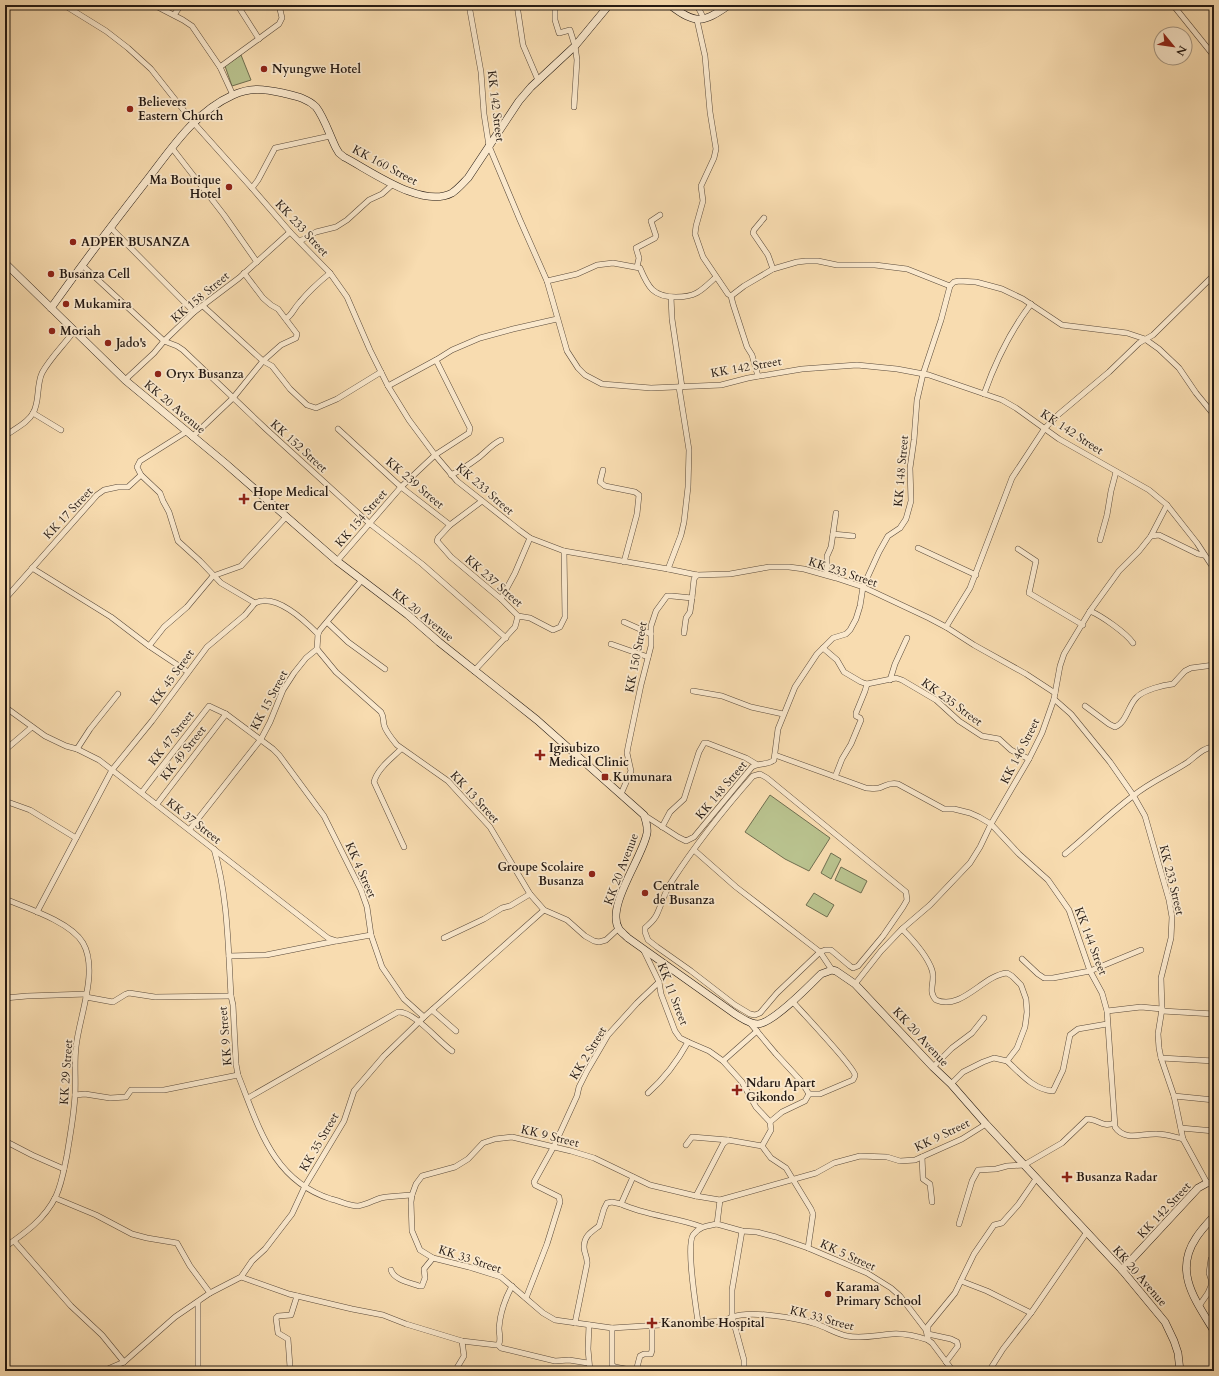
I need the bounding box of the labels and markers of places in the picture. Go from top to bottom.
place label: Nyungwe Hotel [272,61,362,77]
marker: Nyungwe Hotel [259,64,269,74]
place label: Believers Eastern Church [138,94,224,124]
marker: Believers Eastern Church [125,104,135,114]
place label: Ma Boutique Hotel [150,172,222,202]
marker: Ma Boutique Hotel [224,182,234,192]
place label: ADPER BUSANZA [81,234,190,250]
marker: ADPER BUSANZA [68,237,78,247]
place label: Busanza Cell [59,266,131,282]
marker: Busanza Cell [46,269,56,279]
place label: Mukamira [74,296,132,312]
marker: Mukamira [61,299,71,309]
place label: Moriah [60,323,101,339]
marker: Moriah [47,326,57,336]
place label: Jado's [114,335,146,351]
marker: Jado's [103,338,113,348]
place label: Oryx Busanza [166,366,244,382]
marker: Oryx Busanza [153,369,163,379]
place label: Hope Medical Center [253,484,329,514]
marker: Hope Medical Center [238,493,250,505]
place label: Igisubizo Medical Clinic [549,740,629,770]
marker: Igisubizo Medical Clinic [534,749,546,761]
place label: Kumunara [613,769,672,785]
marker: Kumunara [600,772,610,782]
place label: Groupe Scolaire Busanza [497,859,584,889]
marker: Groupe Scolaire Busanza [587,869,597,879]
place label: Centrale de Busanza [653,878,715,908]
marker: Centrale de Busanza [640,888,650,898]
place label: Ndaru Apart Gikondo [746,1075,816,1105]
marker: Ndaru Apart Gikondo [731,1084,743,1096]
place label: Busanza Radar [1076,1169,1157,1185]
marker: Busanza Radar [1061,1171,1073,1183]
place label: Karama Primary School [836,1279,922,1309]
marker: Karama Primary School [823,1289,833,1299]
place label: Kanombe Hospital [661,1315,765,1331]
marker: Kanombe Hospital [646,1317,658,1329]

